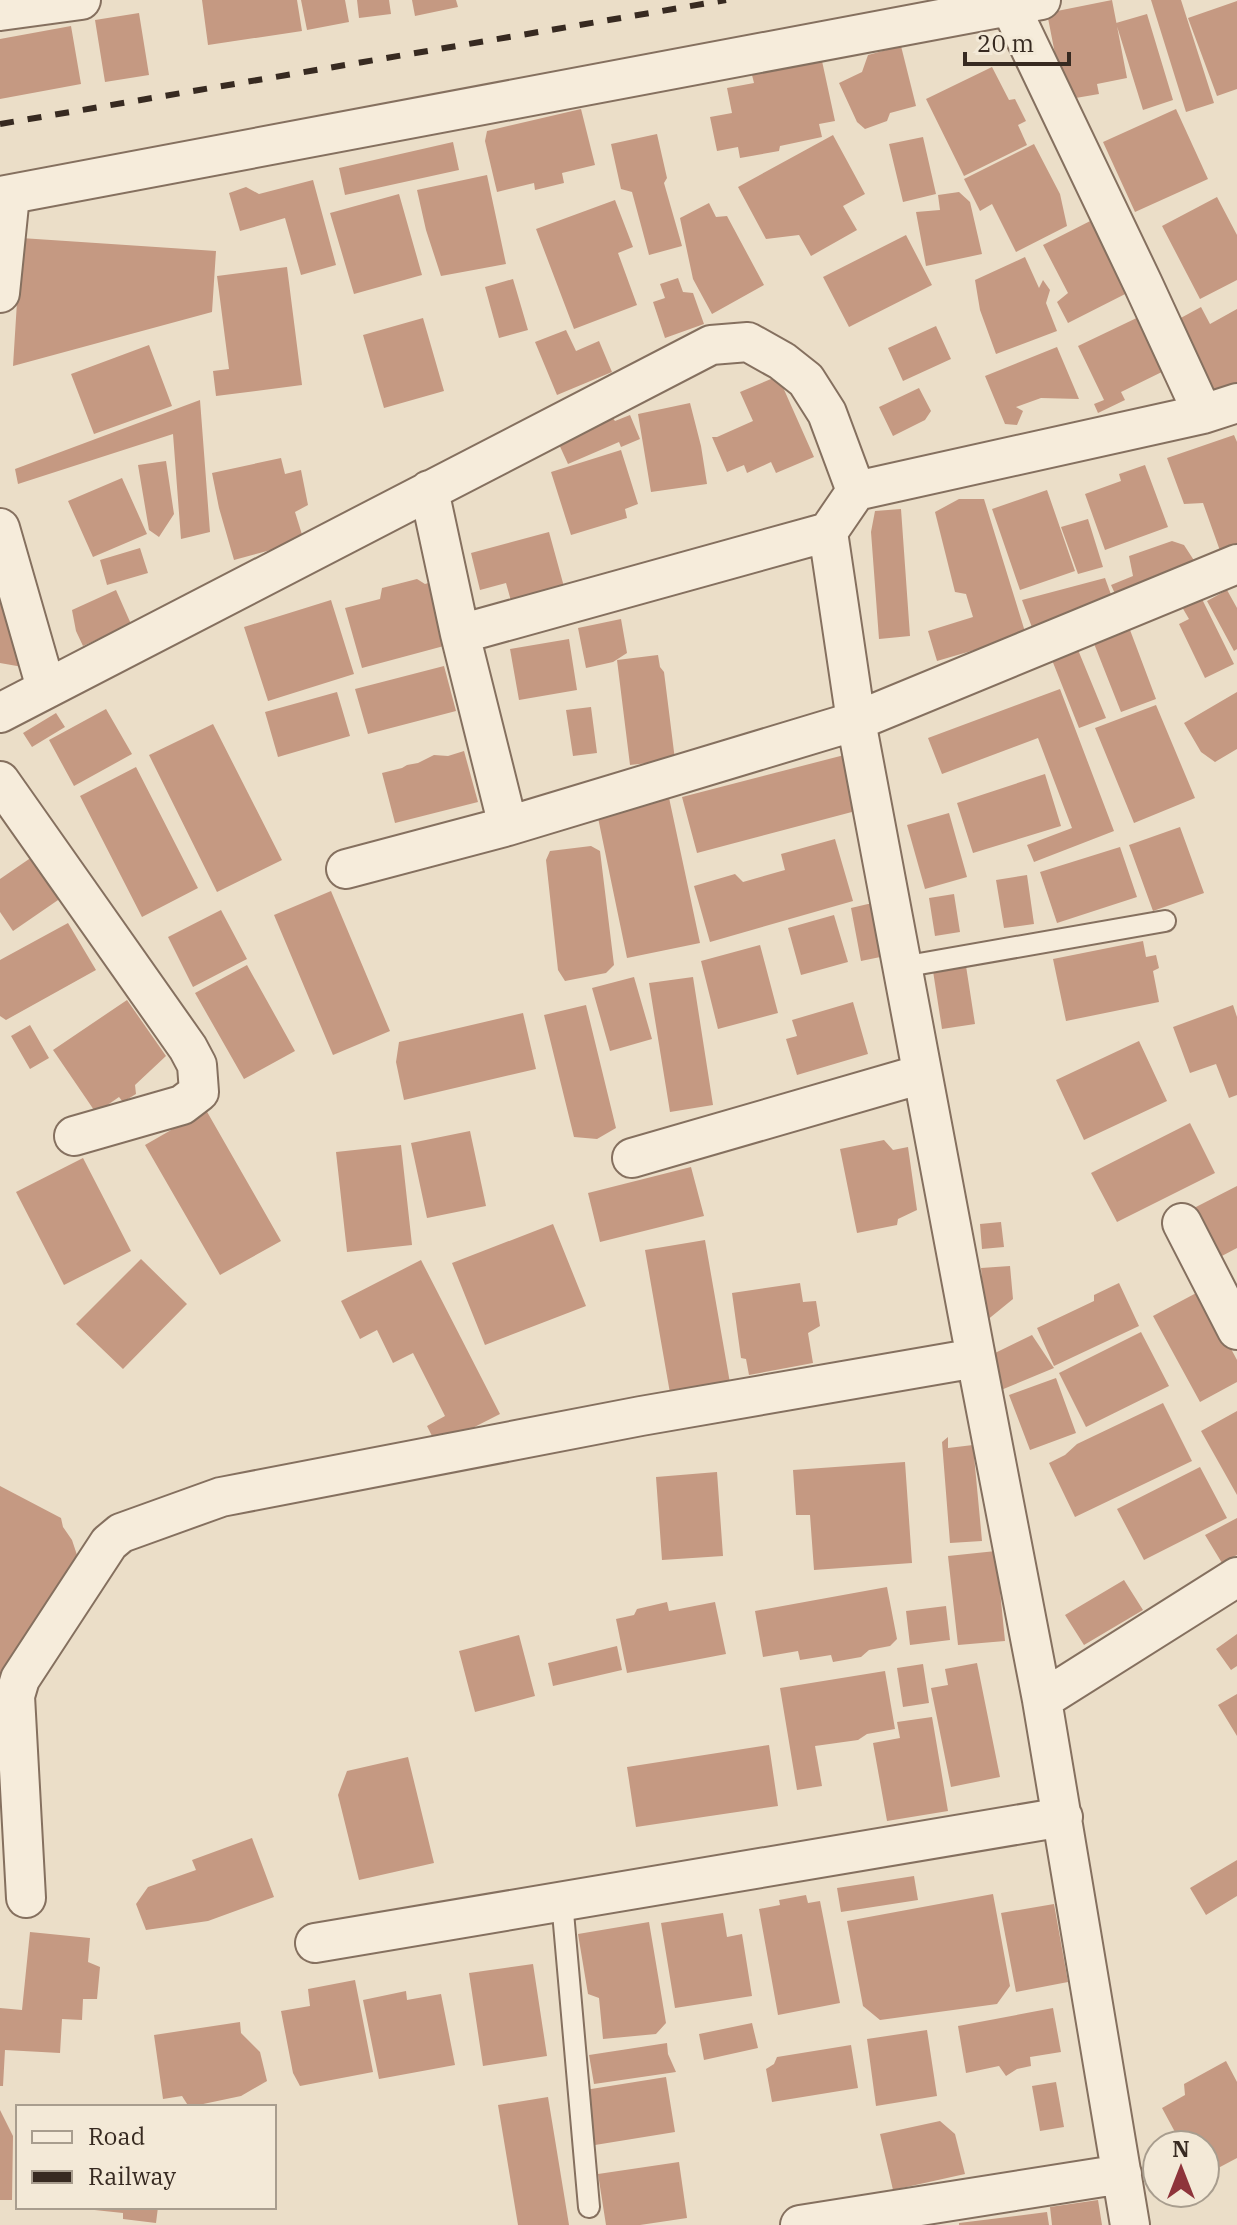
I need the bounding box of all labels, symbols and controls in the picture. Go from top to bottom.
scale bar [965,16,1069,66]
text: 20 m [977,27,1034,59]
legend [16,2105,276,2209]
text: Road [88,2120,145,2152]
north arrow [1141,2129,1221,2209]
text: N [1172,2134,1190,2163]
text: Railway [88,2160,176,2192]

